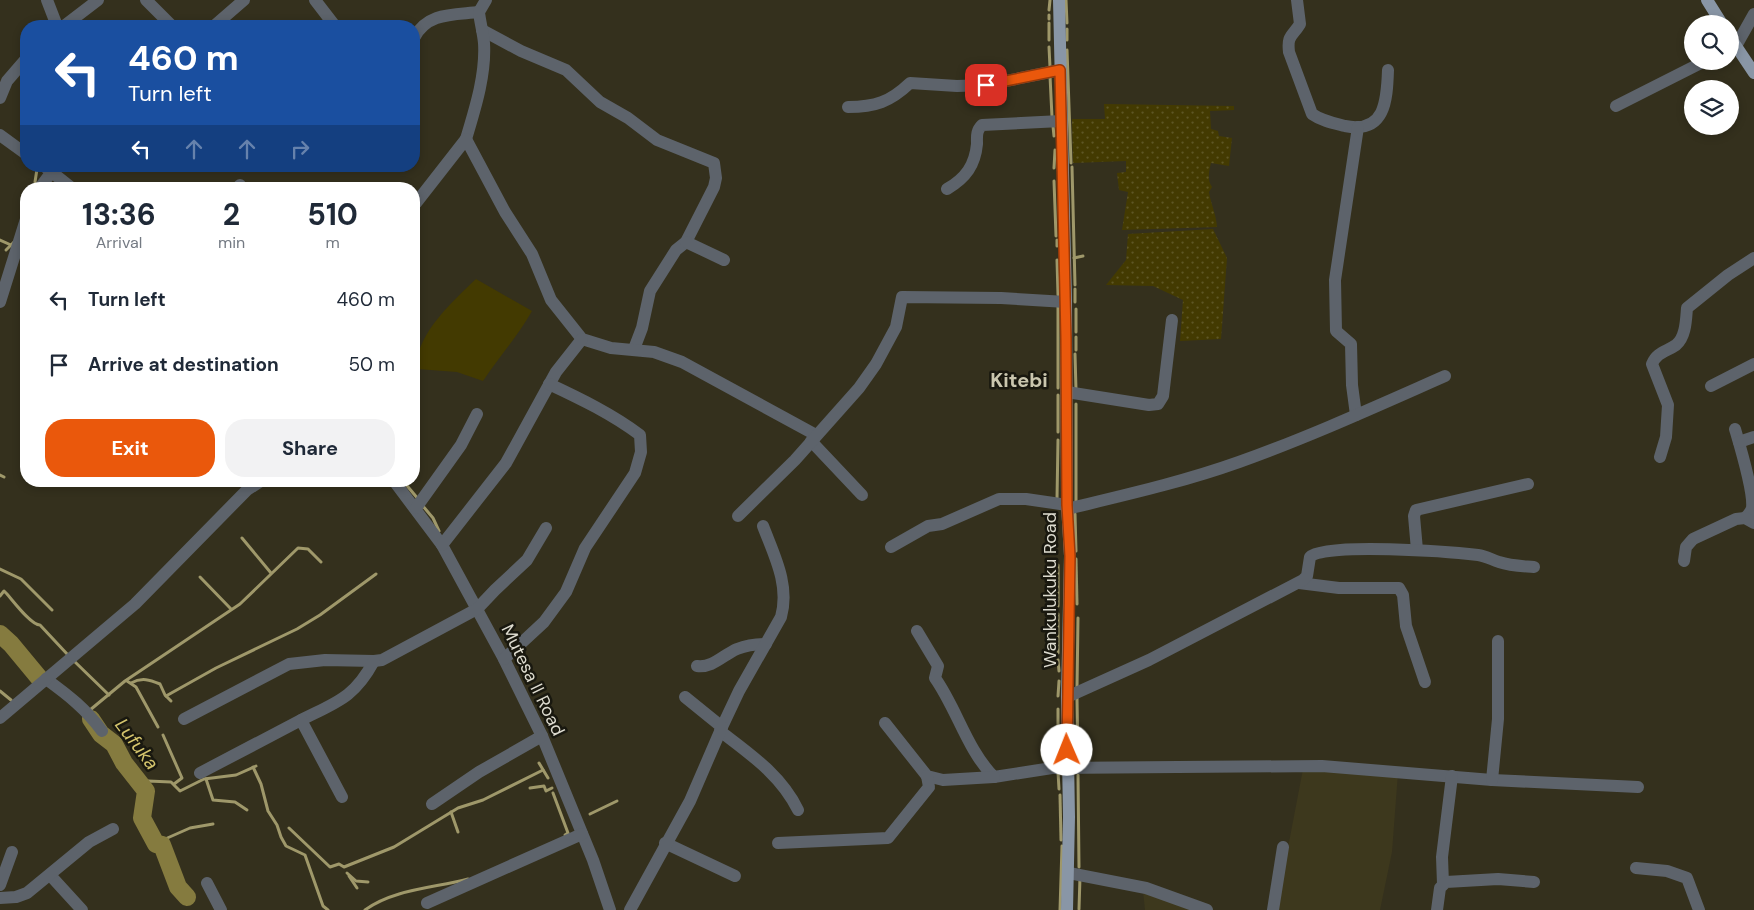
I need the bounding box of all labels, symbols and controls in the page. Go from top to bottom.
map controls [1684,15,1739,135]
button: search [1684,15,1739,70]
text: 460 m [128,35,239,81]
icon: left [45,40,110,105]
pin [965,64,1007,106]
icon: arrive [972,71,1000,99]
text: Turn left [128,79,212,108]
button: layers [1684,80,1739,135]
icon: left [127,135,155,163]
icon: ahead [180,135,208,163]
icon: ahead [233,135,261,163]
icon: right [286,135,314,163]
text: 13:36 [82,195,156,234]
text: 2 [223,195,240,234]
text: 510 [307,195,358,234]
text: Arrival [96,232,142,253]
text: min [218,232,245,253]
text: m [325,232,340,253]
icon: left [45,286,73,314]
text: Turn left [88,287,166,312]
text: 460 m [337,287,395,312]
icon: arrive [45,351,73,379]
text: Arrive at destination [88,352,279,377]
text: 50 m [348,352,395,377]
district label: Kitebi [990,367,1048,393]
button: Exit [45,419,215,477]
button: Share [225,419,395,477]
street label: Wankulukuku Road [1038,512,1062,668]
street label: Mutesa II Road [496,620,570,740]
water label: Lufuka [110,713,164,775]
position arrow [1040,723,1092,775]

